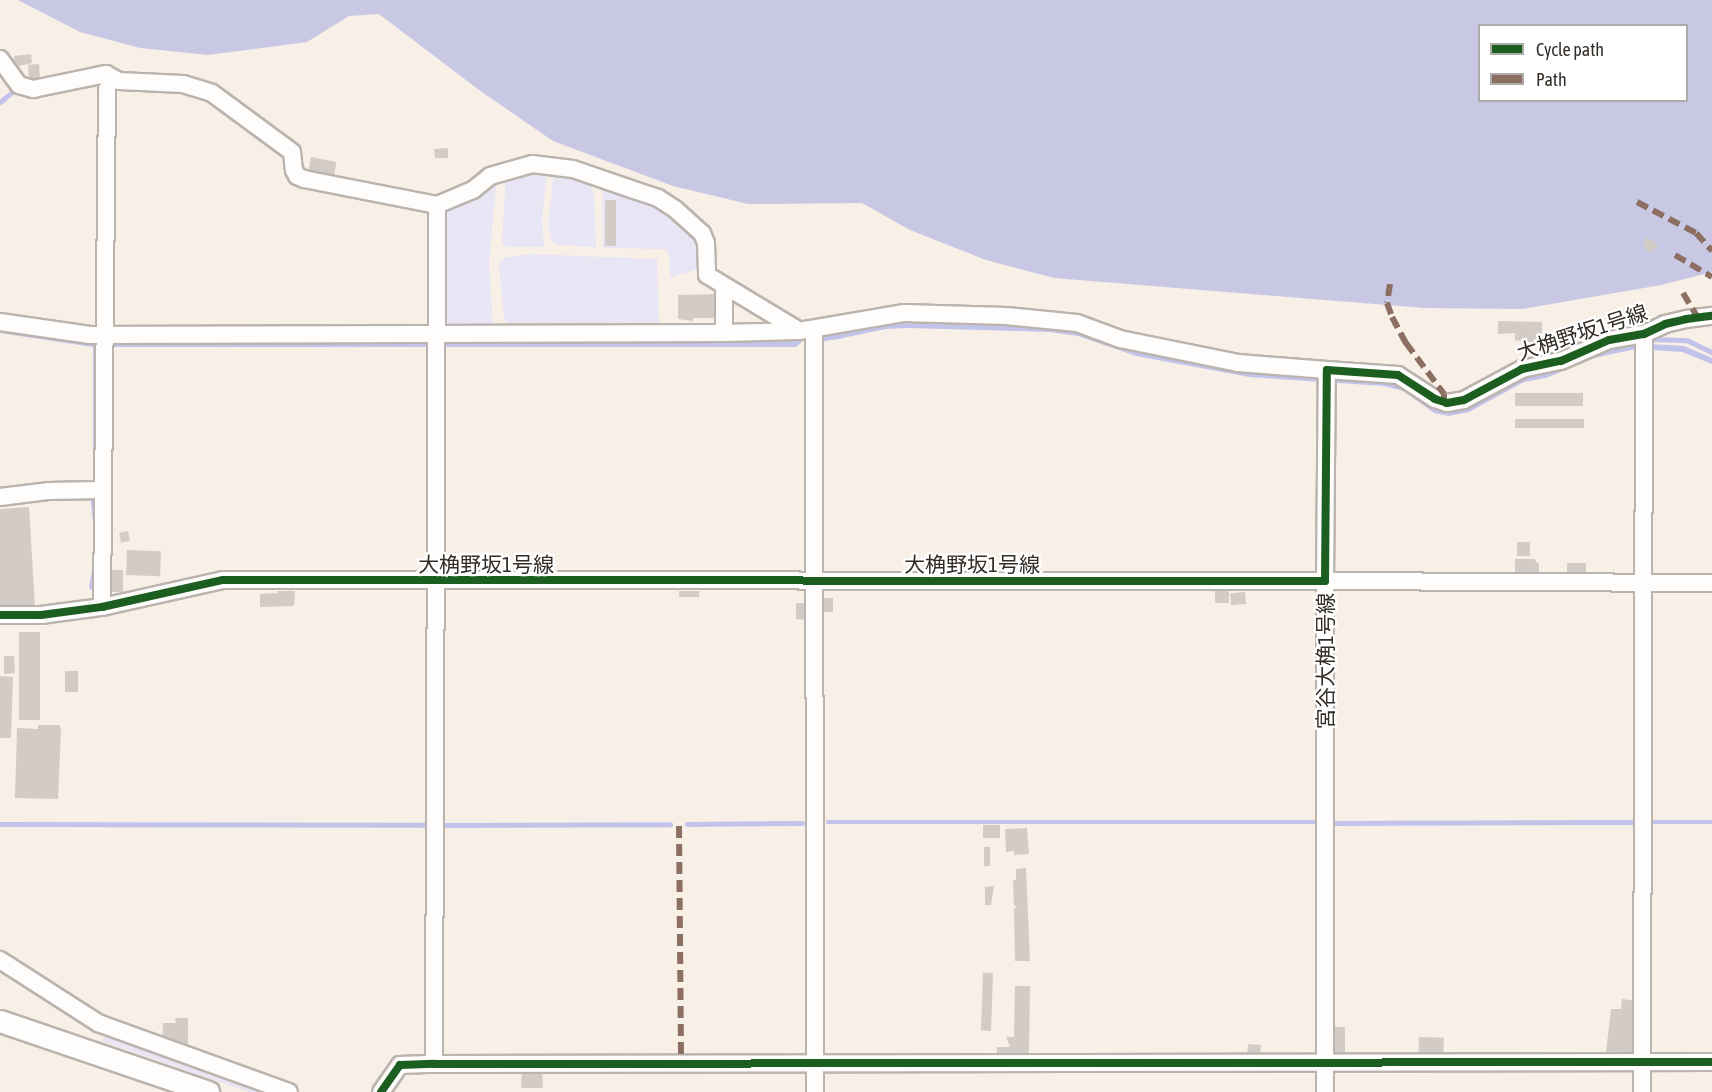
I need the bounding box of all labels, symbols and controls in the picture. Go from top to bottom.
legend [1478,24,1688,102]
text: Cycle path [1536,39,1604,60]
text: Path [1536,69,1567,90]
street label: 大桷野坂1号線 [1513,299,1651,365]
street label: 大桷野坂1号線 [418,551,554,577]
street label: 大桷野坂1号線 [904,551,1040,577]
street label: 宮谷大桷1号線 [1312,593,1338,729]

